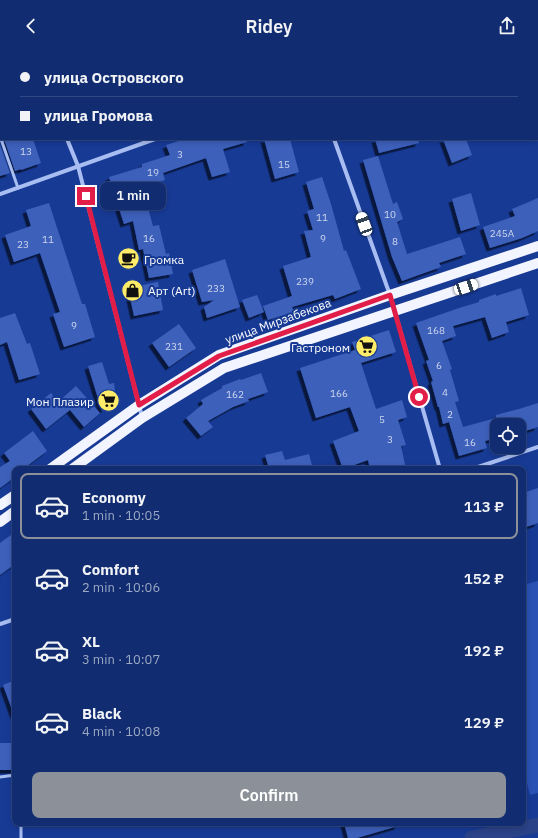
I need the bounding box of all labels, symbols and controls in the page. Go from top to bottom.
icon: back [20,15,42,37]
text: Ridey [245,15,293,38]
icon: share [496,15,518,37]
text: улица Островского [44,68,184,87]
text: улица Громова [44,106,153,125]
house number: 13 [20,145,32,158]
house number: 3 [177,148,183,161]
house number: 15 [278,158,290,171]
house number: 19 [147,166,159,179]
callout: 1 min [100,182,166,210]
route end [77,187,95,205]
text: 1 min [116,187,150,204]
house number: 10 [384,208,396,221]
house number: 11 [316,211,328,224]
car [354,211,374,237]
house number: 245А [490,227,515,240]
house number: 16 [143,232,155,245]
house number: 9 [320,232,326,245]
house number: 11 [42,233,54,246]
house number: 8 [392,235,398,248]
house number: 23 [17,238,29,251]
cafe icon: Громка [115,246,141,272]
place label: Громка [144,252,185,267]
house number: 239 [296,275,314,288]
shop icon: Арт (Art) [119,277,145,303]
car [453,278,479,296]
house number: 233 [207,282,225,295]
place label: Арт (Art) [148,283,195,298]
street label: улица Мирзабекова [223,295,334,347]
house number: 9 [71,319,77,332]
house number: 168 [427,324,445,337]
supermarket icon: Гастроном [353,334,379,360]
house number: 231 [165,340,183,353]
place label: Гастроном [291,340,350,355]
house number: 6 [436,359,442,372]
house number: 4 [442,386,448,399]
house number: 166 [330,387,348,400]
supermarket icon: Мон Плазир [96,388,122,414]
house number: 162 [226,388,244,401]
route start [410,388,428,406]
place label: Мон Плазир [26,394,94,409]
house number: 2 [447,408,453,421]
house number: 5 [379,413,385,426]
map controls [490,418,526,454]
button: locate [490,418,526,454]
house number: 3 [387,433,393,446]
house number: 16 [464,436,476,449]
icon: car [34,488,70,524]
text: Economy [82,488,146,507]
text: 113 ₽ [464,497,504,516]
text: 1 min · 10:05 [82,507,160,524]
icon: car [34,560,70,596]
text: Comfort [82,560,139,579]
text: 152 ₽ [464,569,504,588]
text: 2 min · 10:06 [82,579,160,596]
icon: car [34,632,70,668]
text: XL [82,632,100,651]
text: 192 ₽ [464,641,504,660]
text: 3 min · 10:07 [82,651,160,668]
icon: car [34,704,70,740]
text: Black [82,704,122,723]
text: 129 ₽ [464,713,504,732]
text: 4 min · 10:08 [82,723,160,740]
button: Confirm [32,772,506,818]

